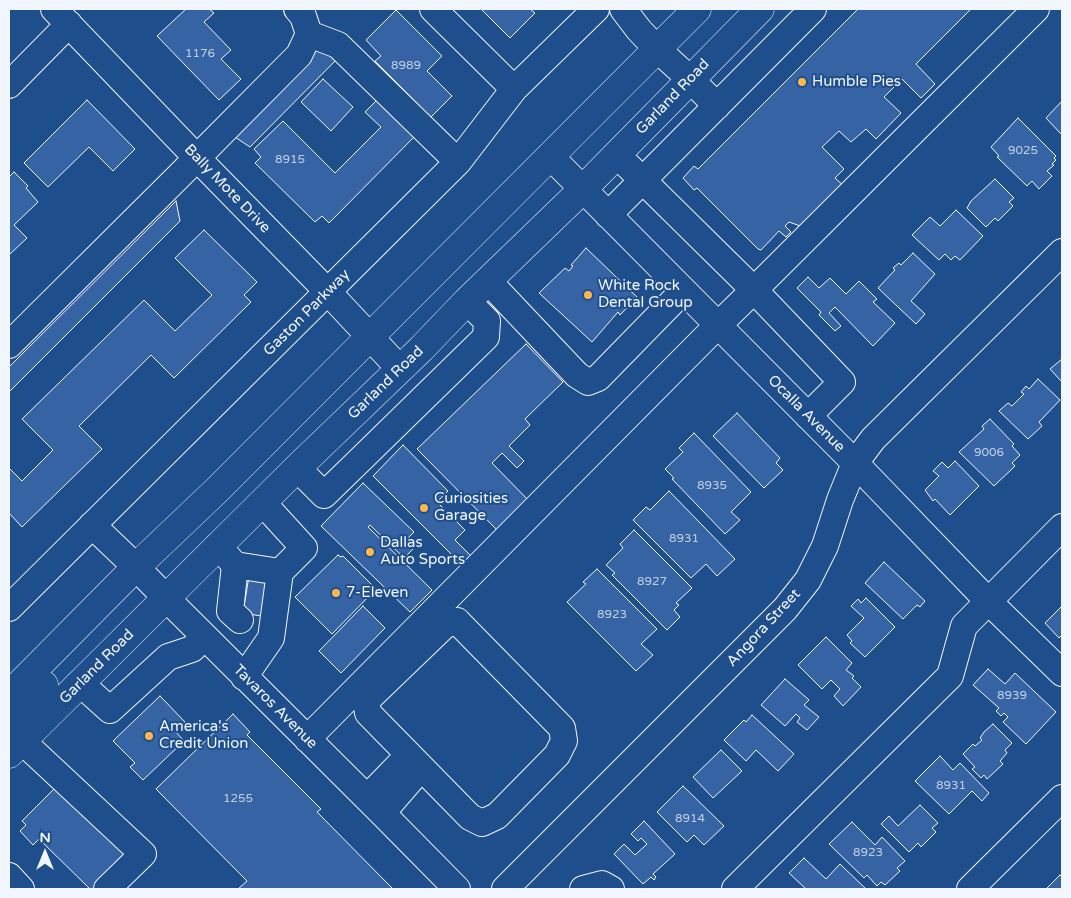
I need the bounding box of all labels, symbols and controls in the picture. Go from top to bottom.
house number: 1176 [185,47,215,61]
street label: Garland Road [633,56,713,138]
house number: 8989 [391,59,421,73]
place label: Humble Pies [812,73,901,91]
marker: Humble Pies [796,76,808,88]
street label: Bally Mote Drive [180,141,274,237]
house number: 9025 [1008,144,1038,158]
house number: 8915 [275,153,305,167]
street label: Gaston Parkway [260,266,354,360]
place label: White Rock Dental Group [598,277,693,312]
marker: White Rock Dental Group [582,289,594,301]
street label: Garland Road [345,343,427,423]
street label: Ocalla Avenue [764,372,848,456]
house number: 9006 [974,446,1004,460]
house number: 8935 [697,479,727,493]
place label: Curiosities Garage [434,490,508,525]
marker: Curiosities Garage [418,502,430,514]
house number: 8931 [669,532,699,546]
place label: Dallas Auto Sports [380,534,465,569]
marker: Dallas Auto Sports [364,546,376,558]
house number: 8927 [637,575,667,589]
place label: 7-Eleven [346,584,408,602]
street label: Angora Street [723,585,805,671]
marker: 7-Eleven [330,587,342,599]
house number: 8923 [597,608,627,622]
street label: Garland Road [56,626,138,708]
street label: Tavaros Avenue [229,661,321,753]
house number: 8939 [997,689,1027,703]
place label: America's Credit Union [159,718,248,753]
marker: America's Credit Union [143,730,155,742]
house number: 8931 [936,779,966,793]
house number: 1255 [223,792,253,806]
house number: 8914 [675,812,705,826]
north arrow [20,828,70,878]
text: N [39,829,51,846]
house number: 8923 [853,846,883,860]

